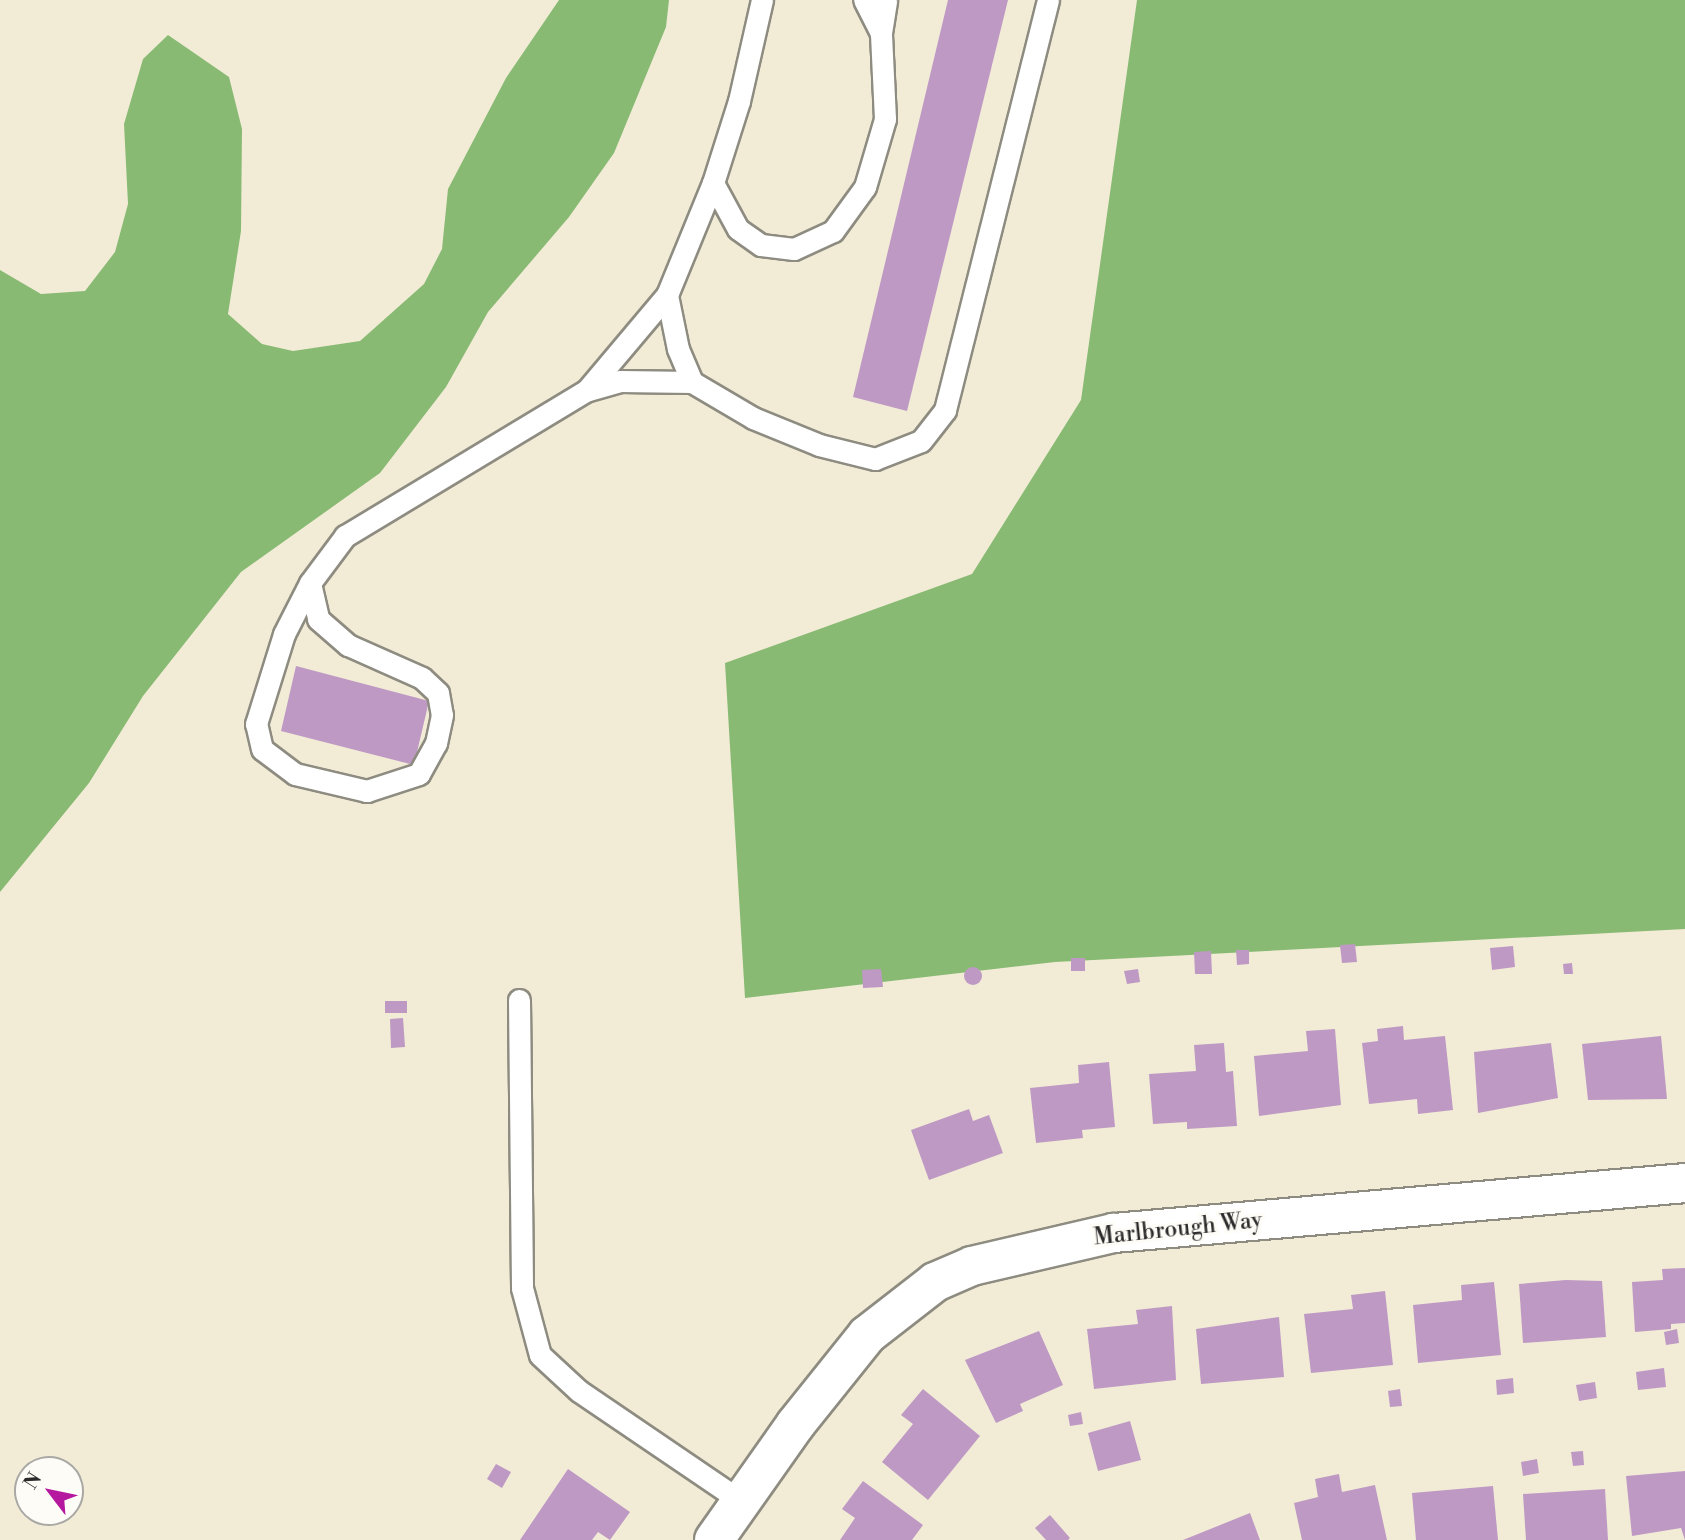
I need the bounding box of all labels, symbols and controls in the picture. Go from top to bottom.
street label: Marlbrough Way [1092,1206,1264,1252]
north arrow [14,1456,84,1526]
text: N [19,1468,47,1494]

